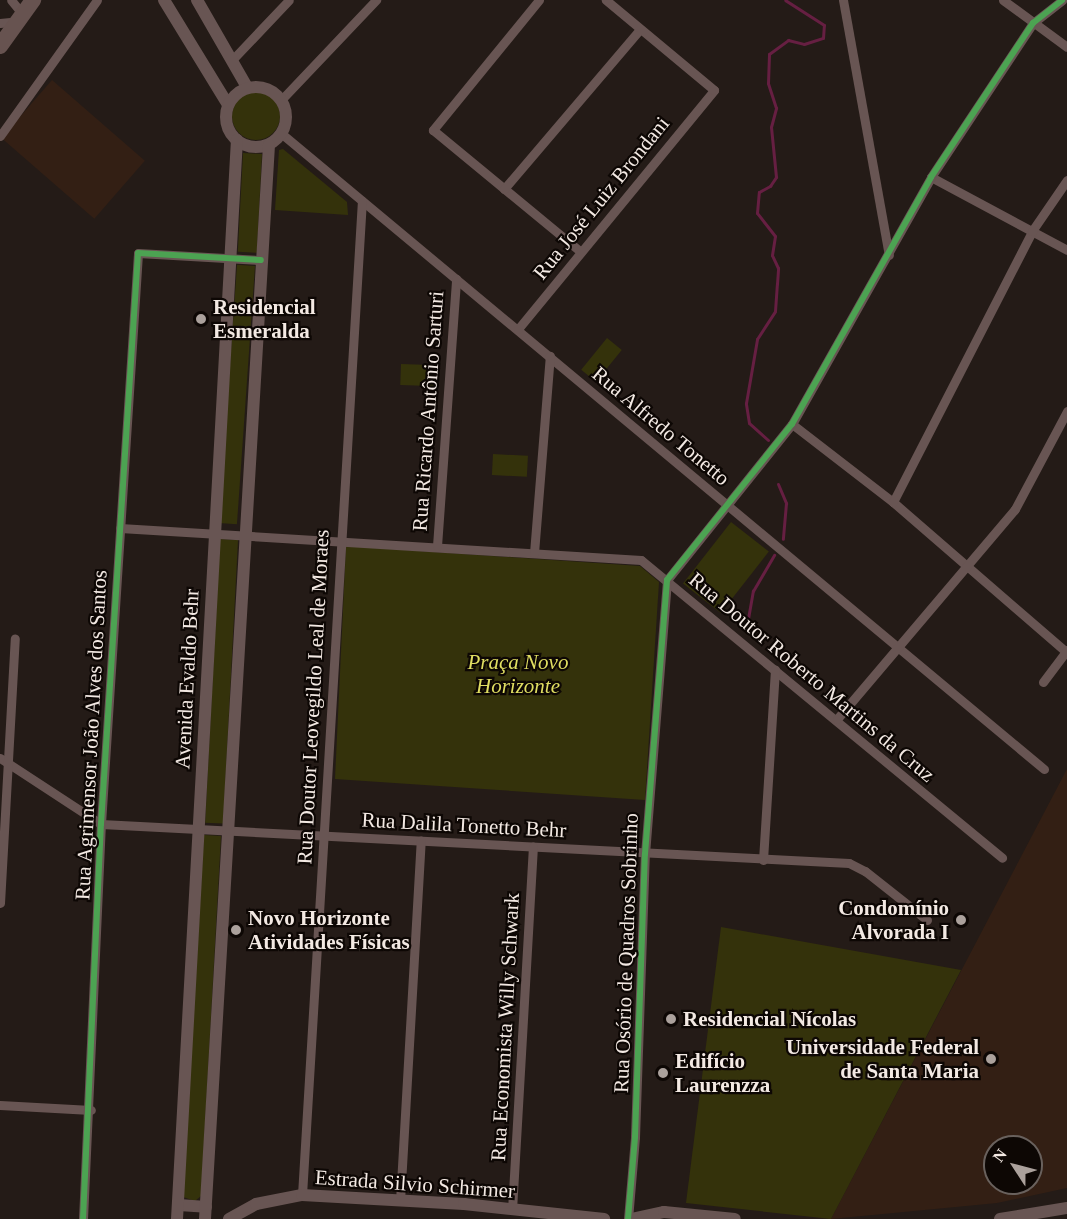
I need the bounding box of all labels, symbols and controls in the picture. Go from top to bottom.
street label: Rua José Luiz Brondani [528,111,674,285]
street label: Rua Ricardo Antônio Sarturi [407,289,449,533]
place label: Residencial Esmeralda [213,294,316,344]
marker: Residencial Esmeralda [194,312,208,326]
street label: Rua Alfredo Tonetto [586,361,736,491]
street label: Rua Doutor Leovegildo Leal de Moraes [292,529,334,865]
street label: Rua Doutor Roberto Martins da Cruz [684,567,940,787]
street label: Rua Agrimensor João Alves dos Santos [70,568,112,902]
street label: Avenida Evaldo Behr [170,588,204,770]
park label: Praça Novo Horizonte [468,649,568,699]
street label: Rua Dalila Tonetto Behr [361,807,567,843]
street label: Rua Osório de Quadros Sobrinho [609,813,643,1093]
street label: Rua Economista Willy Schwark [485,892,525,1162]
place label: Condomínio Alvorada I [838,895,949,945]
place label: Novo Horizonte Atividades Físicas [248,905,410,955]
marker: Condomínio Alvorada I [954,913,968,927]
marker: Novo Horizonte Atividades Físicas [229,923,243,937]
place label: Residencial Nícolas [683,1006,856,1032]
marker: Residencial Nícolas [664,1012,678,1026]
place label: Universidade Federal de Santa Maria [786,1034,979,1084]
place label: Edifício Laurenzza [675,1048,770,1098]
marker: Universidade Federal de Santa Maria [984,1052,998,1066]
marker: Edifício Laurenzza [656,1066,670,1080]
north arrow [983,1135,1043,1195]
text: N [989,1146,1010,1165]
street label: Estrada Silvio Schirmer [314,1164,516,1204]

